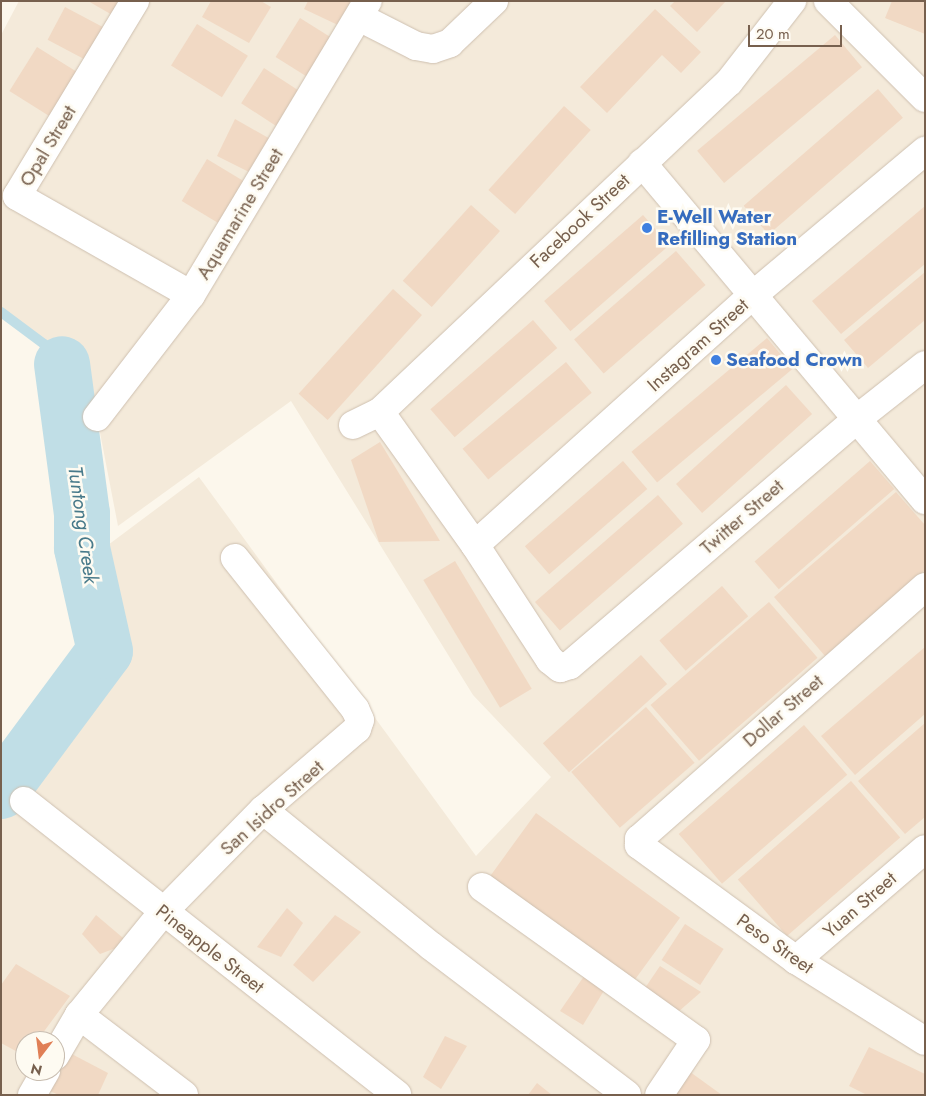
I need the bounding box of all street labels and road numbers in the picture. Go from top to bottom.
street label: Opal Street [15,101,81,191]
street label: Aquamarine Street [192,144,288,284]
street label: Facebook Street [525,169,635,273]
street label: Instagram Street [643,294,753,396]
street label: Twitter Street [696,475,788,559]
street label: Dollar Street [738,670,828,752]
street label: San Isidro Street [216,756,328,860]
street label: Yuan Street [819,867,901,943]
street label: Pineapple Street [151,900,269,998]
street label: Peso Street [732,909,818,979]

